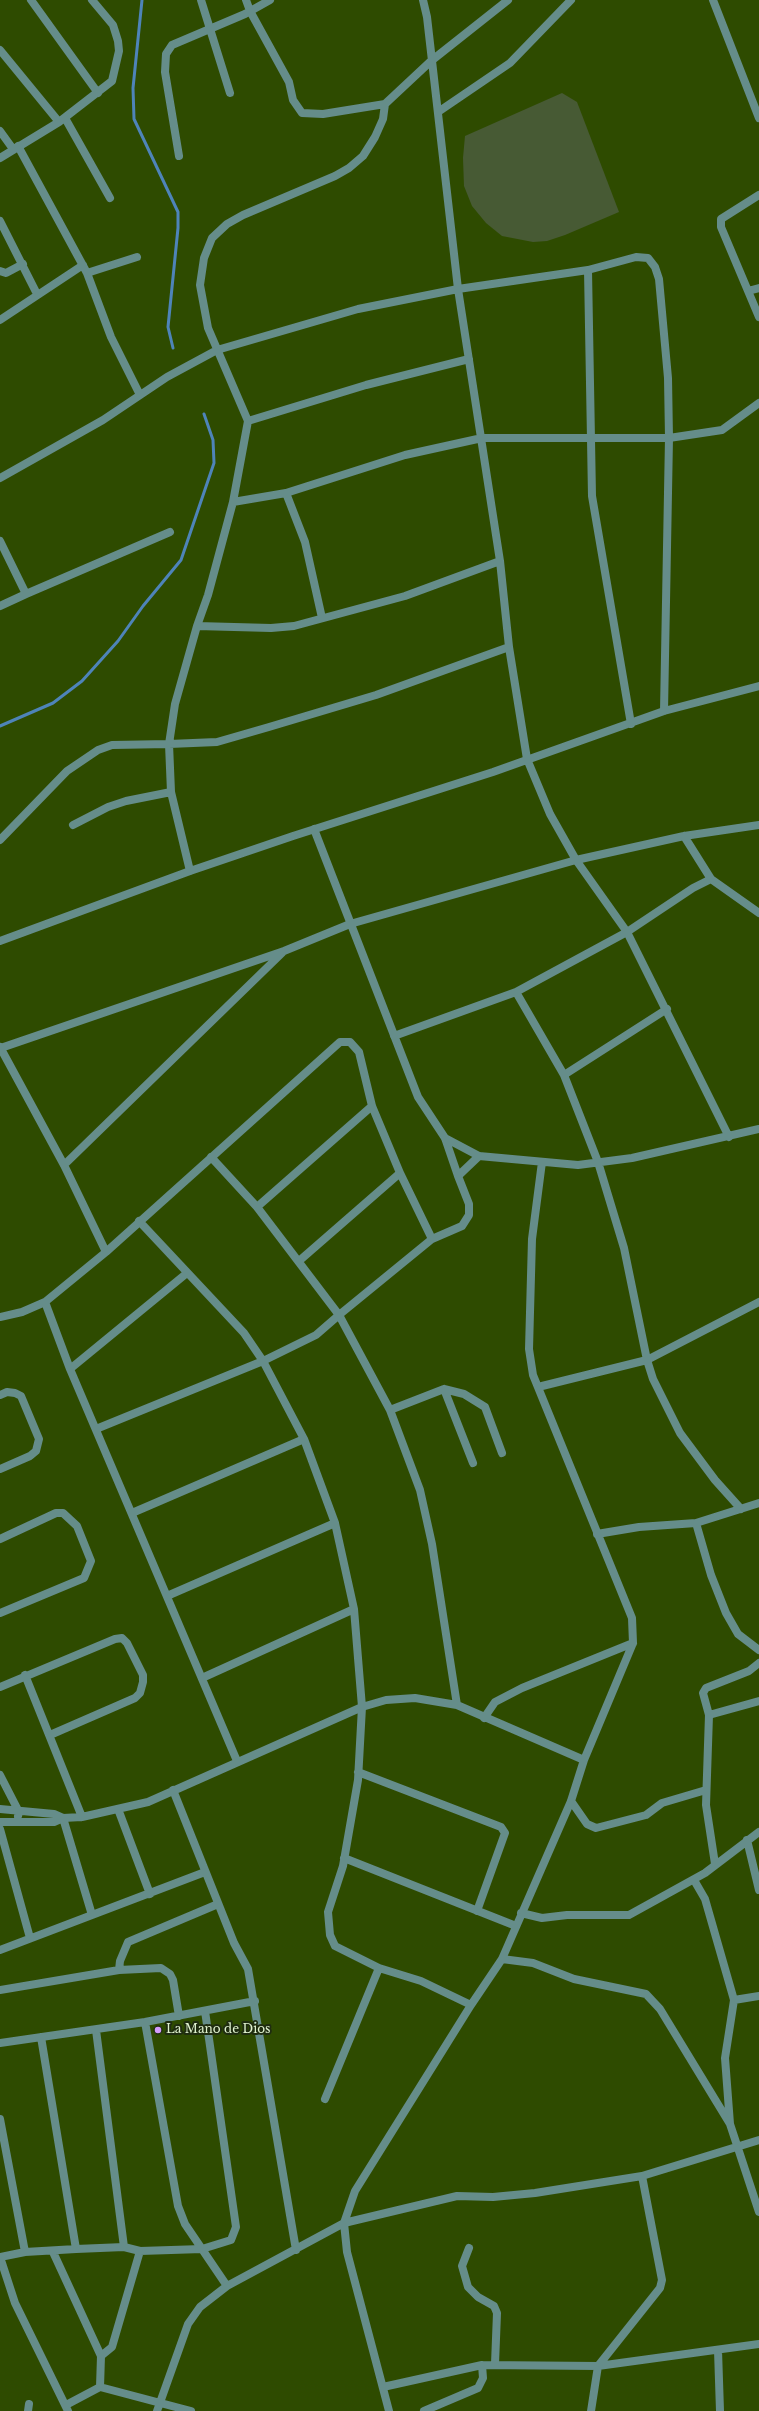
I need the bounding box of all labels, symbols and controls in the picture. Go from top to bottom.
place label: La Mano de Dios [166,2023,271,2037]
marker: La Mano de Dios [153,2025,163,2035]

